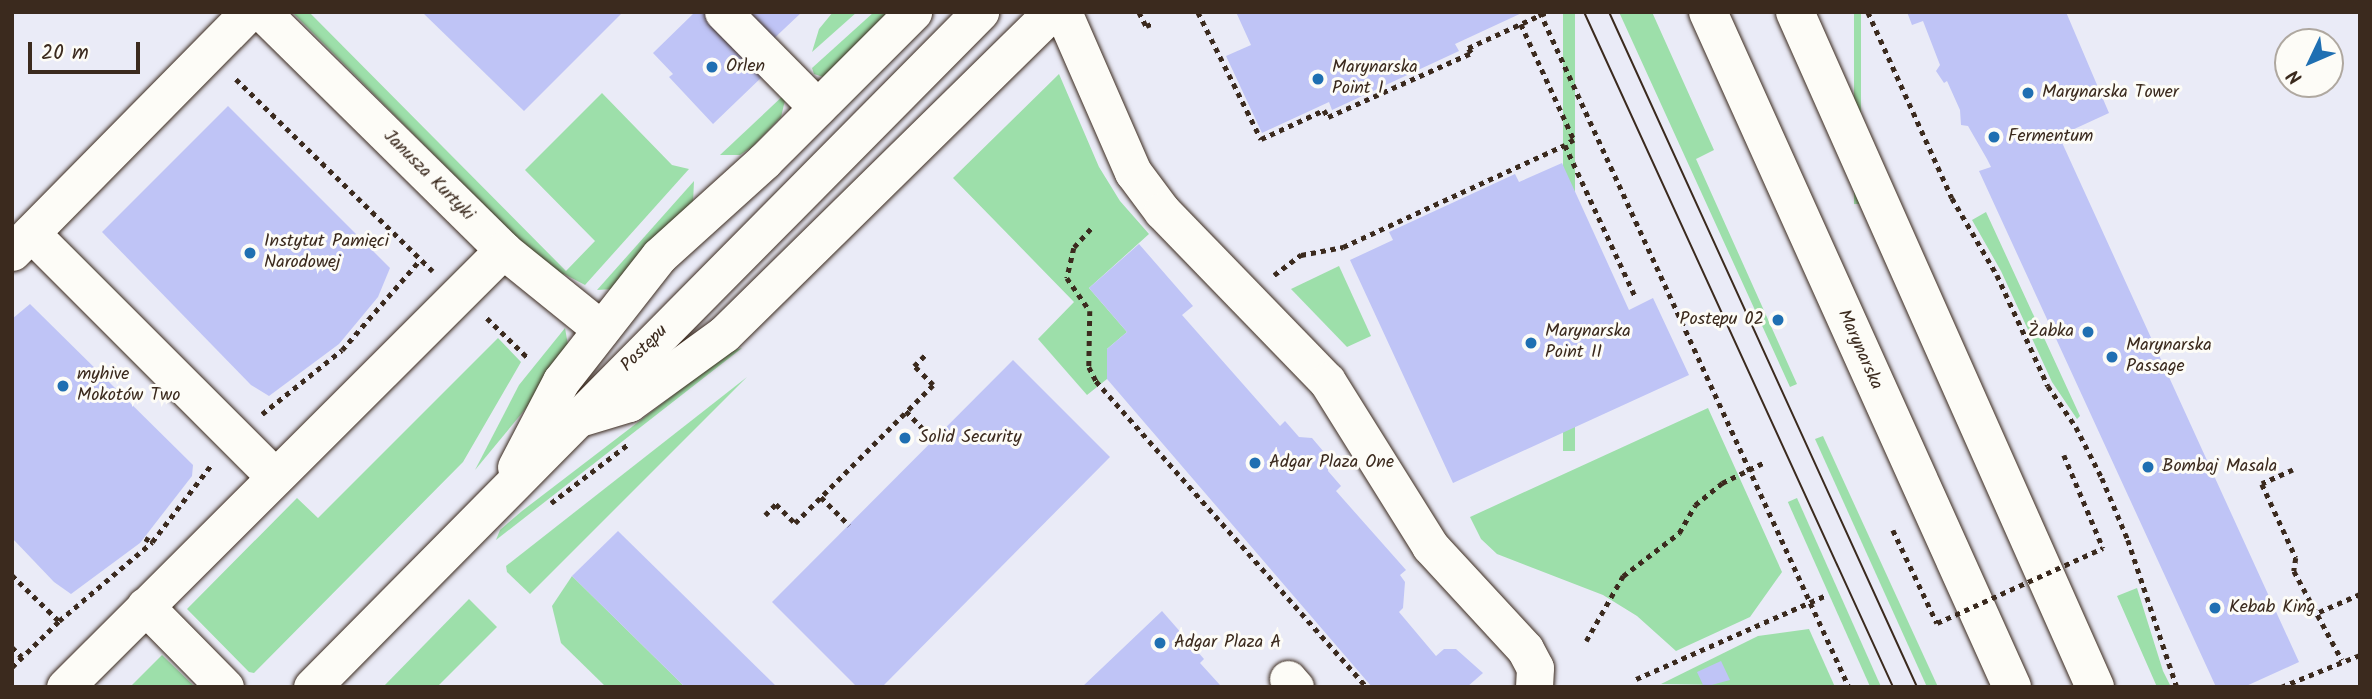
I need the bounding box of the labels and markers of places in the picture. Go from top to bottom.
place label: Orlen [726,56,765,78]
place label: Marynarska Point I [1332,58,1418,100]
marker: Orlen [704,59,720,75]
marker: Marynarska Point I [1310,71,1326,87]
place label: Marynarska Tower [2042,82,2179,104]
marker: Marynarska Tower [2020,85,2036,101]
place label: Fermentum [2008,126,2093,148]
marker: Fermentum [1986,129,2002,145]
place label: Instytut Pamięci Narodowej [264,232,389,274]
marker: Instytut Pamięci Narodowej [242,245,258,261]
place label: Postępu 02 [1680,309,1764,331]
marker: Postępu 02 [1770,312,1786,328]
place label: Żabka [2028,321,2074,343]
place label: Marynarska Point II [1545,322,1631,364]
marker: Żabka [2080,324,2096,340]
marker: Marynarska Point II [1523,335,1539,351]
place label: Marynarska Passage [2126,336,2212,378]
marker: Marynarska Passage [2104,349,2120,365]
place label: myhive Mokotów Two [77,365,180,408]
marker: myhive Mokotów Two [55,378,71,394]
place label: Solid Security [919,427,1022,449]
marker: Solid Security [897,430,913,446]
place label: Adgar Plaza One [1269,452,1394,474]
marker: Adgar Plaza One [1247,455,1263,471]
place label: Bombaj Masala [2162,456,2277,478]
marker: Bombaj Masala [2140,459,2156,475]
place label: Kebab King [2229,597,2315,619]
marker: Kebab King [2207,600,2223,616]
place label: Adgar Plaza A [1174,632,1281,654]
marker: Adgar Plaza A [1152,635,1168,651]

